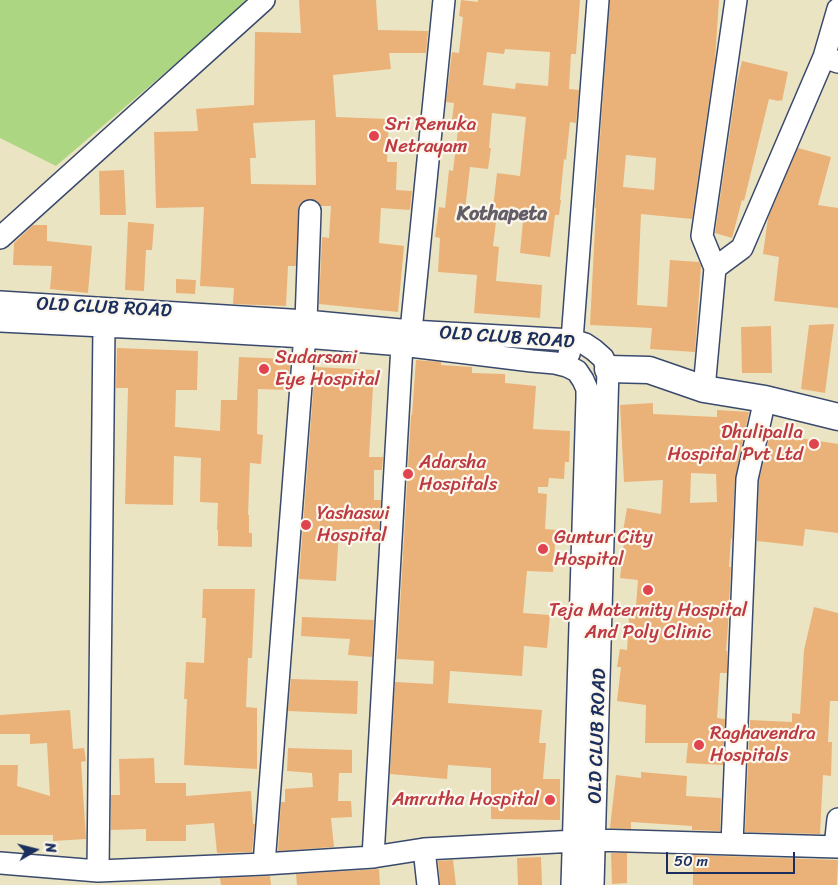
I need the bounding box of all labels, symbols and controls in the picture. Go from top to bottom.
place label: Sri Renuka Netrayam [385,114,476,158]
marker: Sri Renuka Netrayam [367,129,381,143]
district label: Kothapeta [457,203,547,227]
street label: OLD CLUB ROAD [36,293,172,323]
street label: OLD CLUB ROAD [439,322,575,354]
place label: Sudarsani Eye Hospital [275,347,380,391]
marker: Sudarsani Eye Hospital [257,362,271,376]
place label: Dhulipalla Hospital Pvt Ltd [668,422,803,466]
marker: Dhulipalla Hospital Pvt Ltd [807,437,821,451]
place label: Adarsha Hospitals [419,452,497,496]
marker: Adarsha Hospitals [401,467,415,481]
place label: Yashaswi Hospital [317,503,389,547]
marker: Yashaswi Hospital [299,518,313,532]
place label: Guntur City Hospital [554,527,653,571]
marker: Guntur City Hospital [536,542,550,556]
marker: Teja Maternity Hospital And Poly Clinic [641,583,655,597]
place label: Teja Maternity Hospital And Poly Clinic [549,600,747,644]
street label: OLD CLUB ROAD [584,668,612,804]
place label: Raghavendra Hospitals [710,723,816,767]
marker: Raghavendra Hospitals [692,738,706,752]
place label: Amrutha Hospital [392,789,539,811]
marker: Amrutha Hospital [543,793,557,807]
north arrow [10,825,60,875]
text: N [37,841,63,854]
scale bar [668,842,797,874]
text: 50 m [674,848,708,874]

